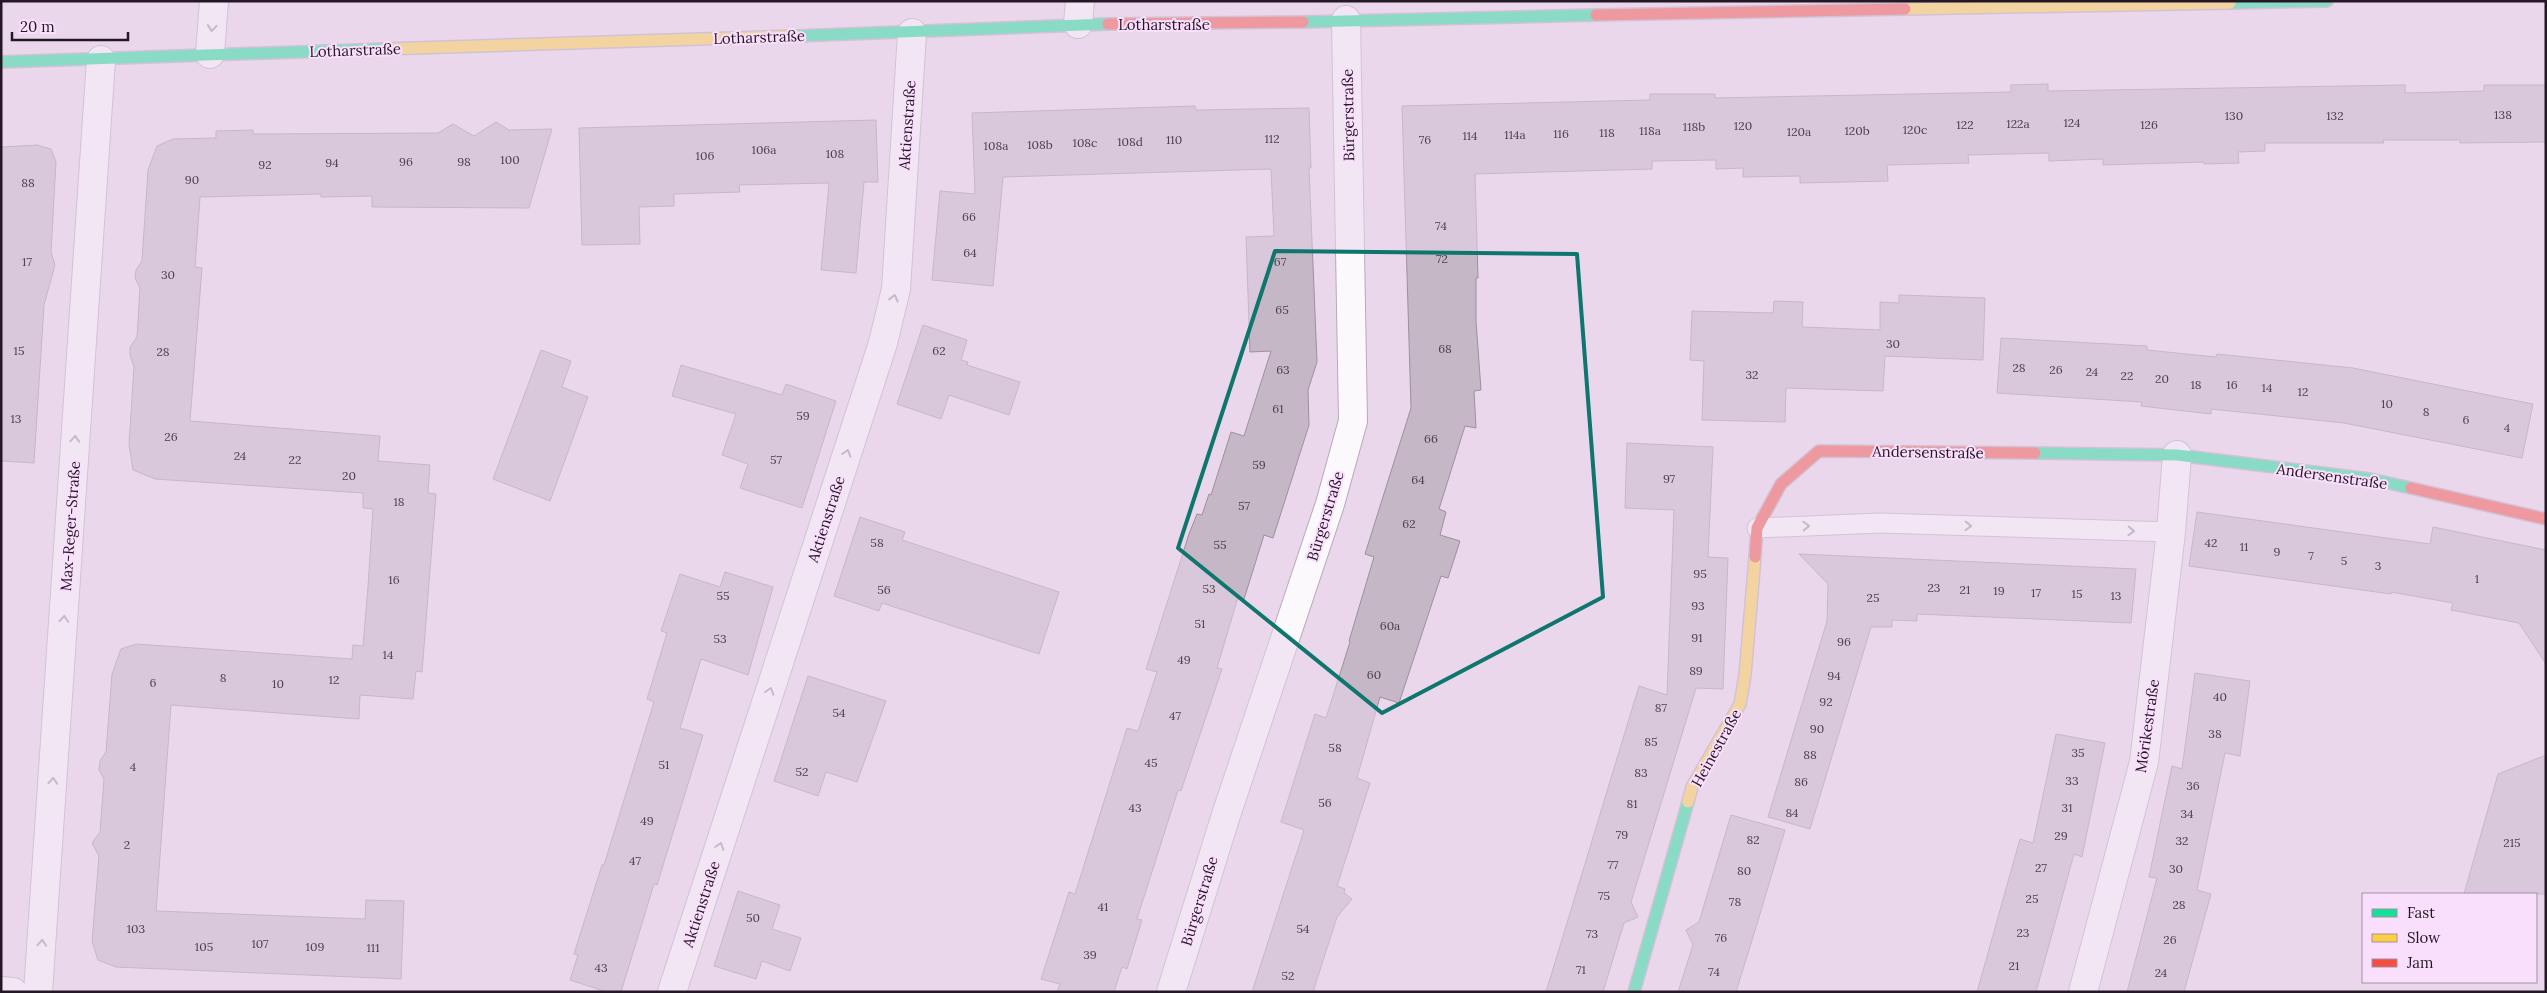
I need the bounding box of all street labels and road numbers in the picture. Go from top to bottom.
street label: Lotharstraße [1118,15,1210,34]
street label: Lotharstraße [713,26,805,48]
street label: Lotharstraße [309,39,401,61]
street label: Bürgerstraße [1338,69,1358,161]
street label: Aktienstraße [894,79,920,172]
street label: Andersenstraße [1871,442,1984,462]
street label: Andersenstraße [2274,459,2389,493]
street label: Max-Reger-Straße [56,460,84,592]
street label: Bürgerstraße [1302,469,1348,563]
street label: Aktienstraße [803,473,849,566]
street label: Mörikestraße [2131,678,2163,774]
street label: Heinestraße [1687,706,1745,790]
street label: Bürgerstraße [1176,854,1222,948]
street label: Aktienstraße [678,858,724,951]

